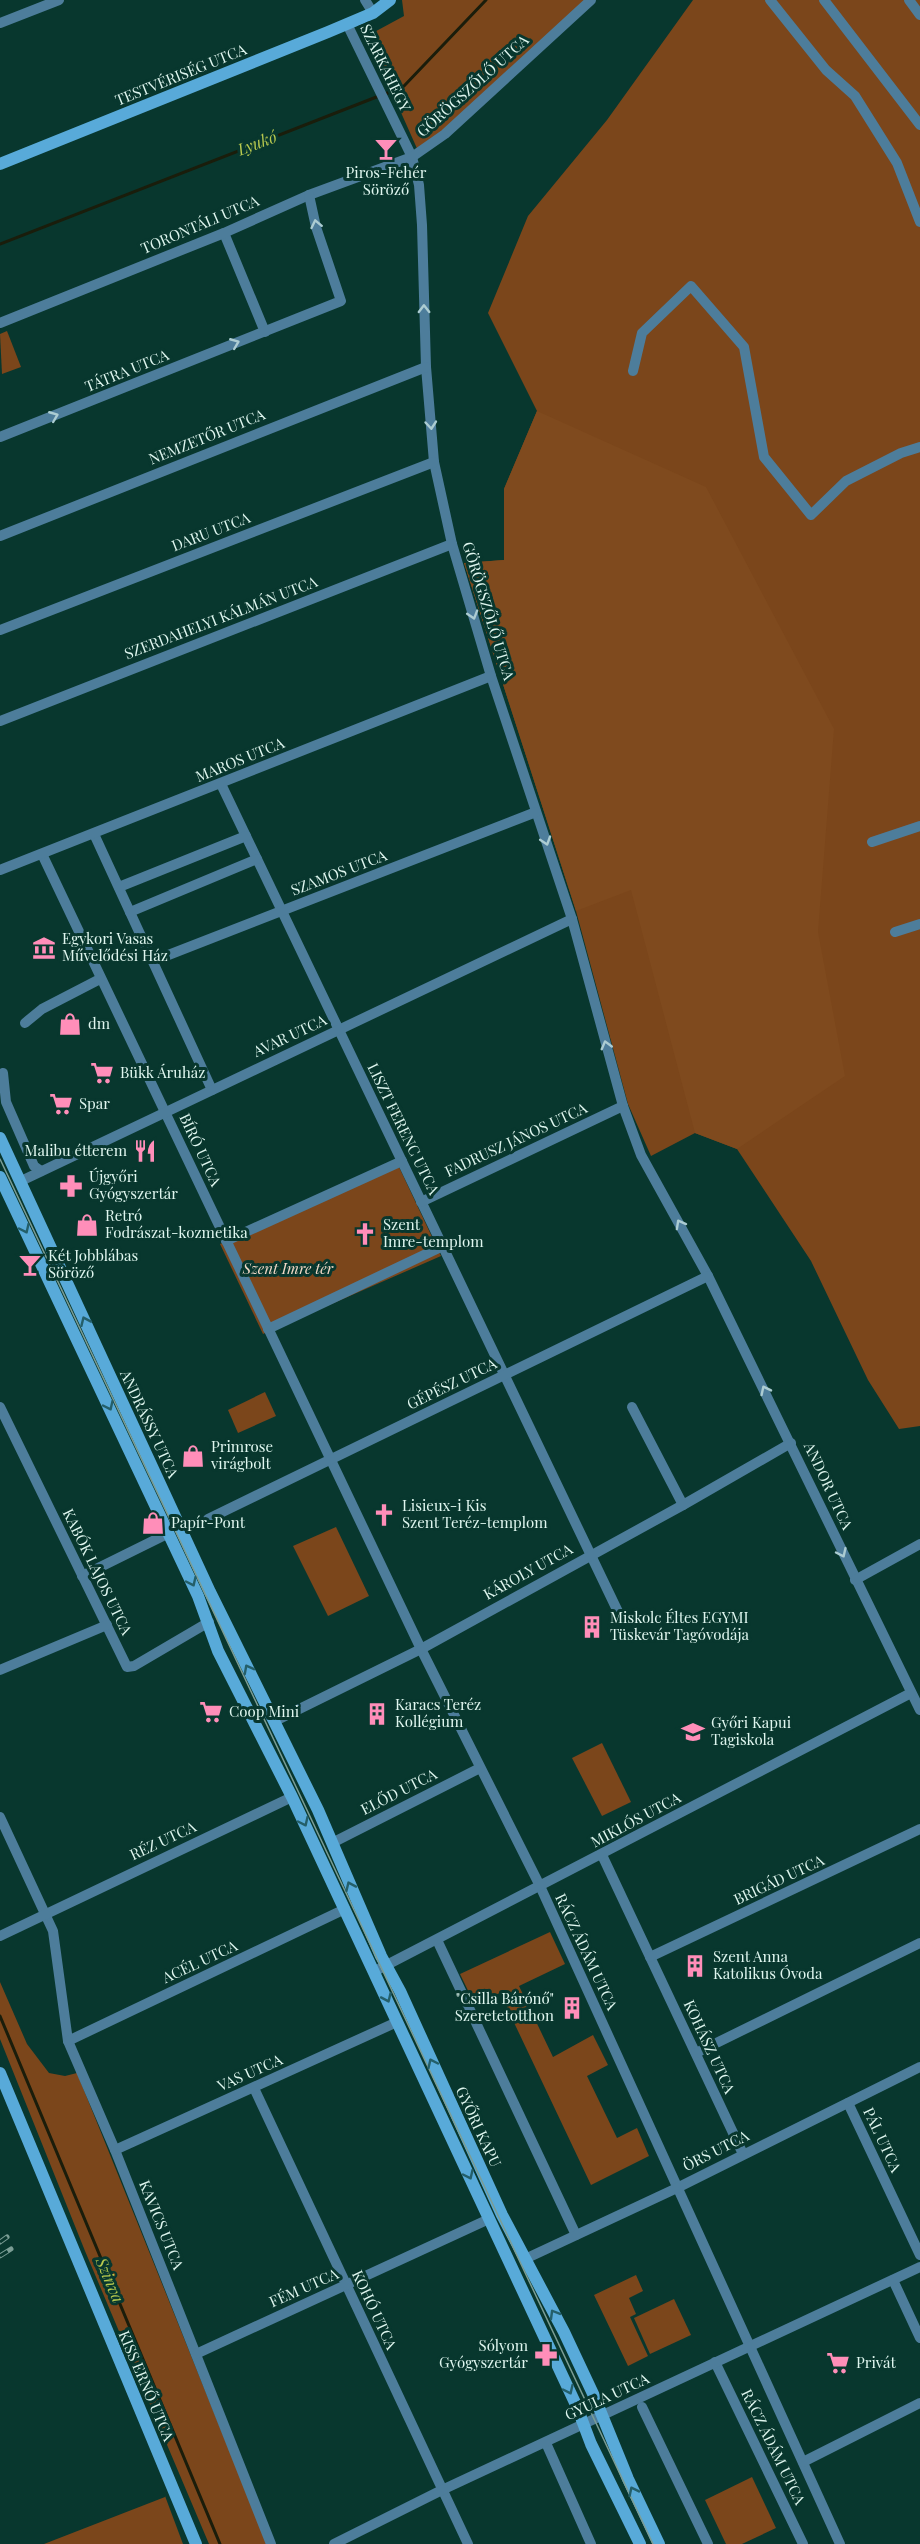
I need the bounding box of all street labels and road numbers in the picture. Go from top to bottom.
street label: SZARKAHEGY [356,21,416,115]
street label: GÖRÖGSZŐLŐ UTCA [412,29,533,141]
street label: TESTVÉRISÉG UTCA [112,38,250,110]
street label: TORONTÁLI UTCA [138,190,262,258]
street label: TÁTRA UTCA [82,344,172,396]
street label: NEMZETŐR UTCA [146,403,268,469]
street label: DARU UTCA [169,507,253,555]
street label: GÖRÖGSZŐLŐ UTCA [458,539,520,683]
street label: SZERDAHELYI KÁLMÁN UTCA [121,571,320,663]
street label: MAROS UTCA [192,732,288,786]
street label: SZAMOS UTCA [288,844,390,900]
street label: AVAR UTCA [249,1009,330,1061]
street label: LISZT FERENC UTCA [363,1059,445,1198]
street label: FADRUSZ JÁNOS UTCA [441,1097,591,1181]
street label: BÍRÓ UTCA [175,1110,227,1190]
street label: GÉPÉSZ UTCA [403,1352,500,1413]
street label: ANDRÁSSY UTCA [116,1365,184,1481]
street label: ANDOR UTCA [800,1438,858,1533]
street label: KABÓK LAJOS UTCA [59,1505,137,1639]
street label: KÁROLY UTCA [479,1538,576,1604]
street label: ELŐD UTCA [357,1763,440,1819]
street label: MIKLÓS UTCA [587,1787,684,1851]
street label: RÉZ UTCA [126,1816,199,1864]
street label: BRIGÁD UTCA [730,1849,827,1909]
street label: RÁCZ ÁDÁM UTCA [551,1890,623,2014]
street label: ACÉL UTCA [158,1935,241,1988]
street label: KOHÁSZ UTCA [680,1997,741,2097]
street label: VAS UTCA [213,2049,286,2096]
street label: GYŐRI KAPU [452,2083,506,2170]
street label: PÁL UTCA [859,2104,907,2176]
street label: ÖRS UTCA [679,2125,753,2175]
street label: KAVICS UTCA [135,2177,189,2273]
street label: FÉM UTCA [266,2263,342,2311]
street label: KOHÓ UTCA [348,2267,402,2353]
street label: KISS ERNŐ UTCA [115,2327,179,2444]
street label: GYULA UTCA [561,2368,653,2424]
street label: RÁCZ ÁDÁM UTCA [737,2385,811,2508]

